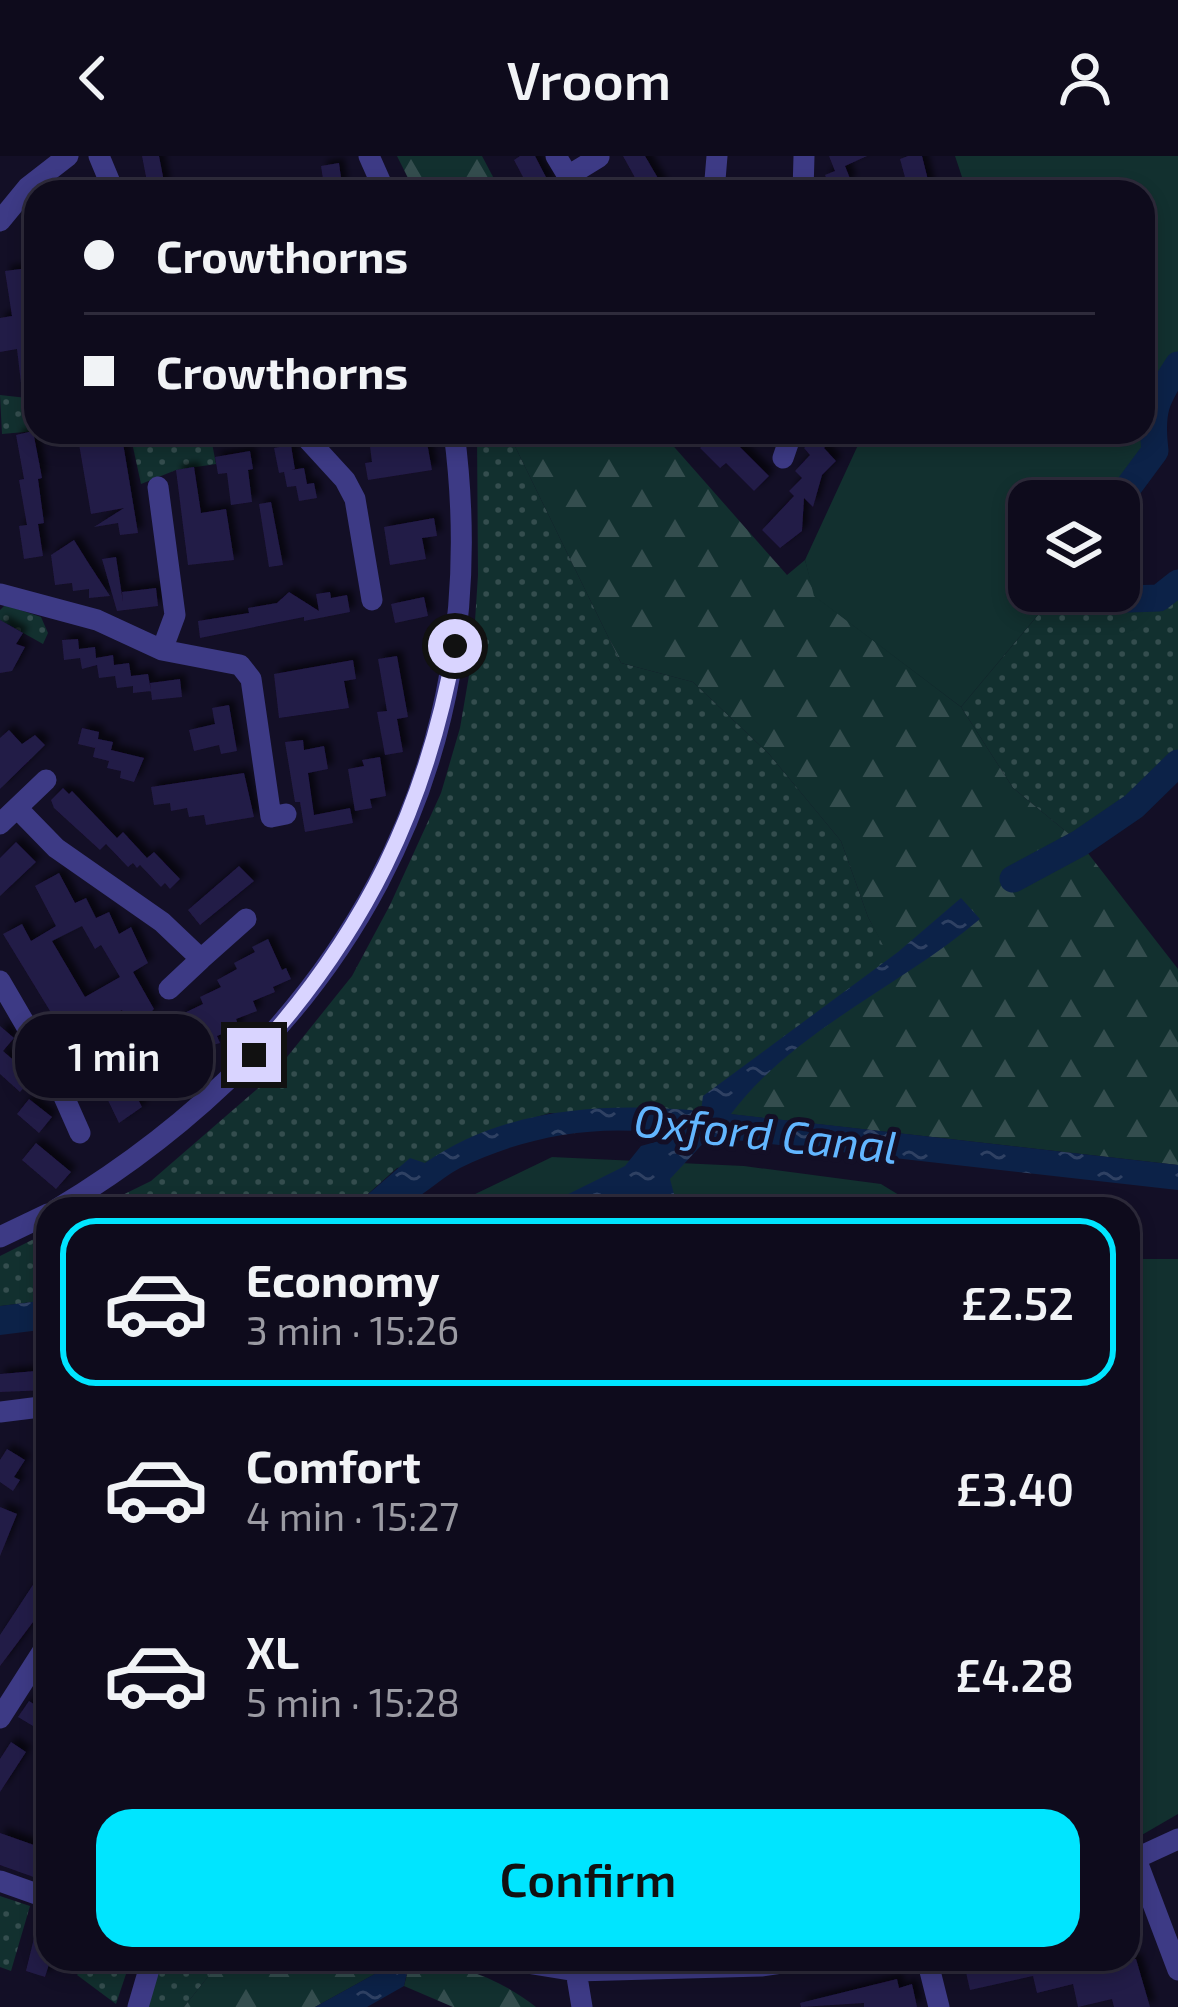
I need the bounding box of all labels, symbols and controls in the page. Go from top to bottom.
icon: back [60,45,126,111]
icon: person [1052,45,1118,111]
text: Vroom [507,46,671,111]
text: Crowthorns [156,228,408,282]
text: Crowthorns [156,344,408,398]
map controls [1008,480,1140,612]
button: layers [1008,480,1140,612]
route start [428,619,482,673]
callout: 1 min [14,1013,212,1097]
route end [227,1028,281,1082]
text: 1 min [68,1032,160,1079]
water label: Oxford Canal [631,1091,901,1173]
icon: car [102,1248,210,1356]
text: Economy [246,1252,440,1306]
text: £2.52 [961,1275,1074,1329]
text: 3 min · 15:26 [246,1306,459,1353]
icon: car [102,1434,210,1542]
text: Comfort [246,1438,421,1492]
text: £3.40 [956,1461,1074,1515]
text: 4 min · 15:27 [246,1492,459,1539]
icon: car [102,1620,210,1728]
text: XL [246,1624,299,1678]
text: £4.28 [955,1647,1074,1701]
text: 5 min · 15:28 [246,1678,460,1725]
button: Confirm [96,1809,1080,1947]

